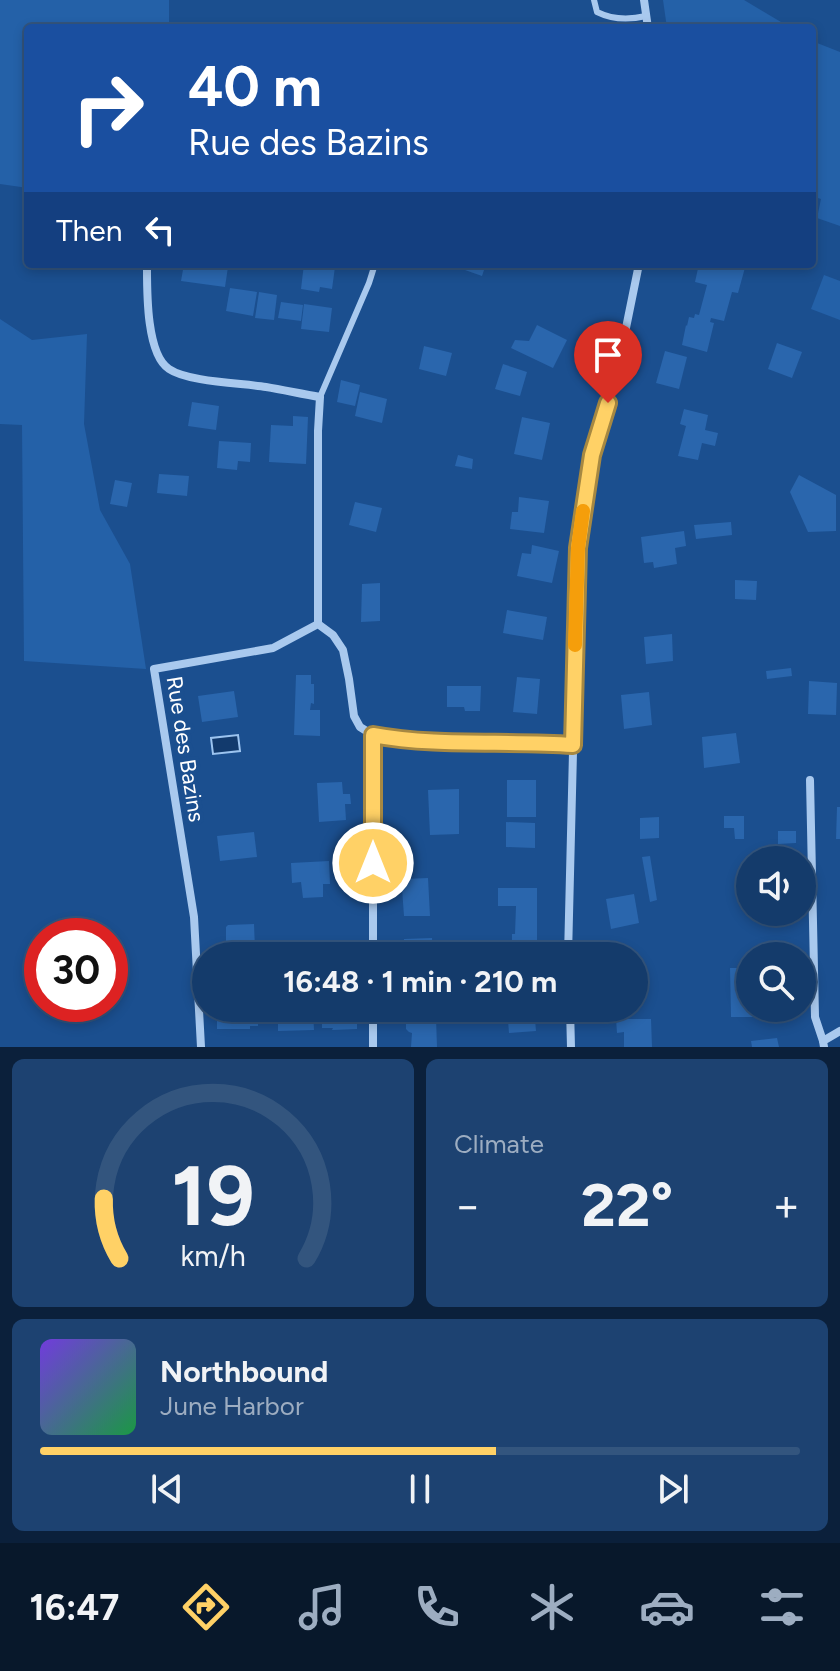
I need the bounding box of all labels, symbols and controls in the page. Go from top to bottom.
text: 40 m [188,53,322,120]
icon: right [56,56,160,160]
text: Rue des Bazins [188,121,429,164]
icon: left [138,208,182,252]
text: Then [56,212,122,249]
pin [574,321,642,403]
icon: arrive [586,333,630,377]
street label: Rue des Bazins [161,674,210,824]
position arrow [331,821,415,905]
map controls [736,846,816,1022]
button: sound [736,846,816,926]
speed limit sign: 30 [24,918,128,1022]
button: search [736,942,816,1022]
text: 16:48 · 1 min · 210 m [283,963,557,1000]
text: Climate [454,1128,544,1160]
text: 19 [171,1146,255,1246]
text: 22° [581,1169,673,1241]
text: − [454,1179,481,1232]
text: + [773,1179,800,1232]
text: km/h [180,1239,246,1273]
text: Northbound [160,1353,328,1390]
text: June Harbor [160,1390,304,1422]
icon: previous [145,1467,189,1511]
icon: pause [398,1467,442,1511]
icon: next [651,1467,695,1511]
icon: directions [178,1579,234,1635]
icon: music [294,1579,350,1635]
icon: phone [409,1579,465,1635]
icon: climate [524,1579,580,1635]
icon: car [639,1579,695,1635]
icon: filters [754,1579,810,1635]
text: 16:47 [30,1586,119,1629]

